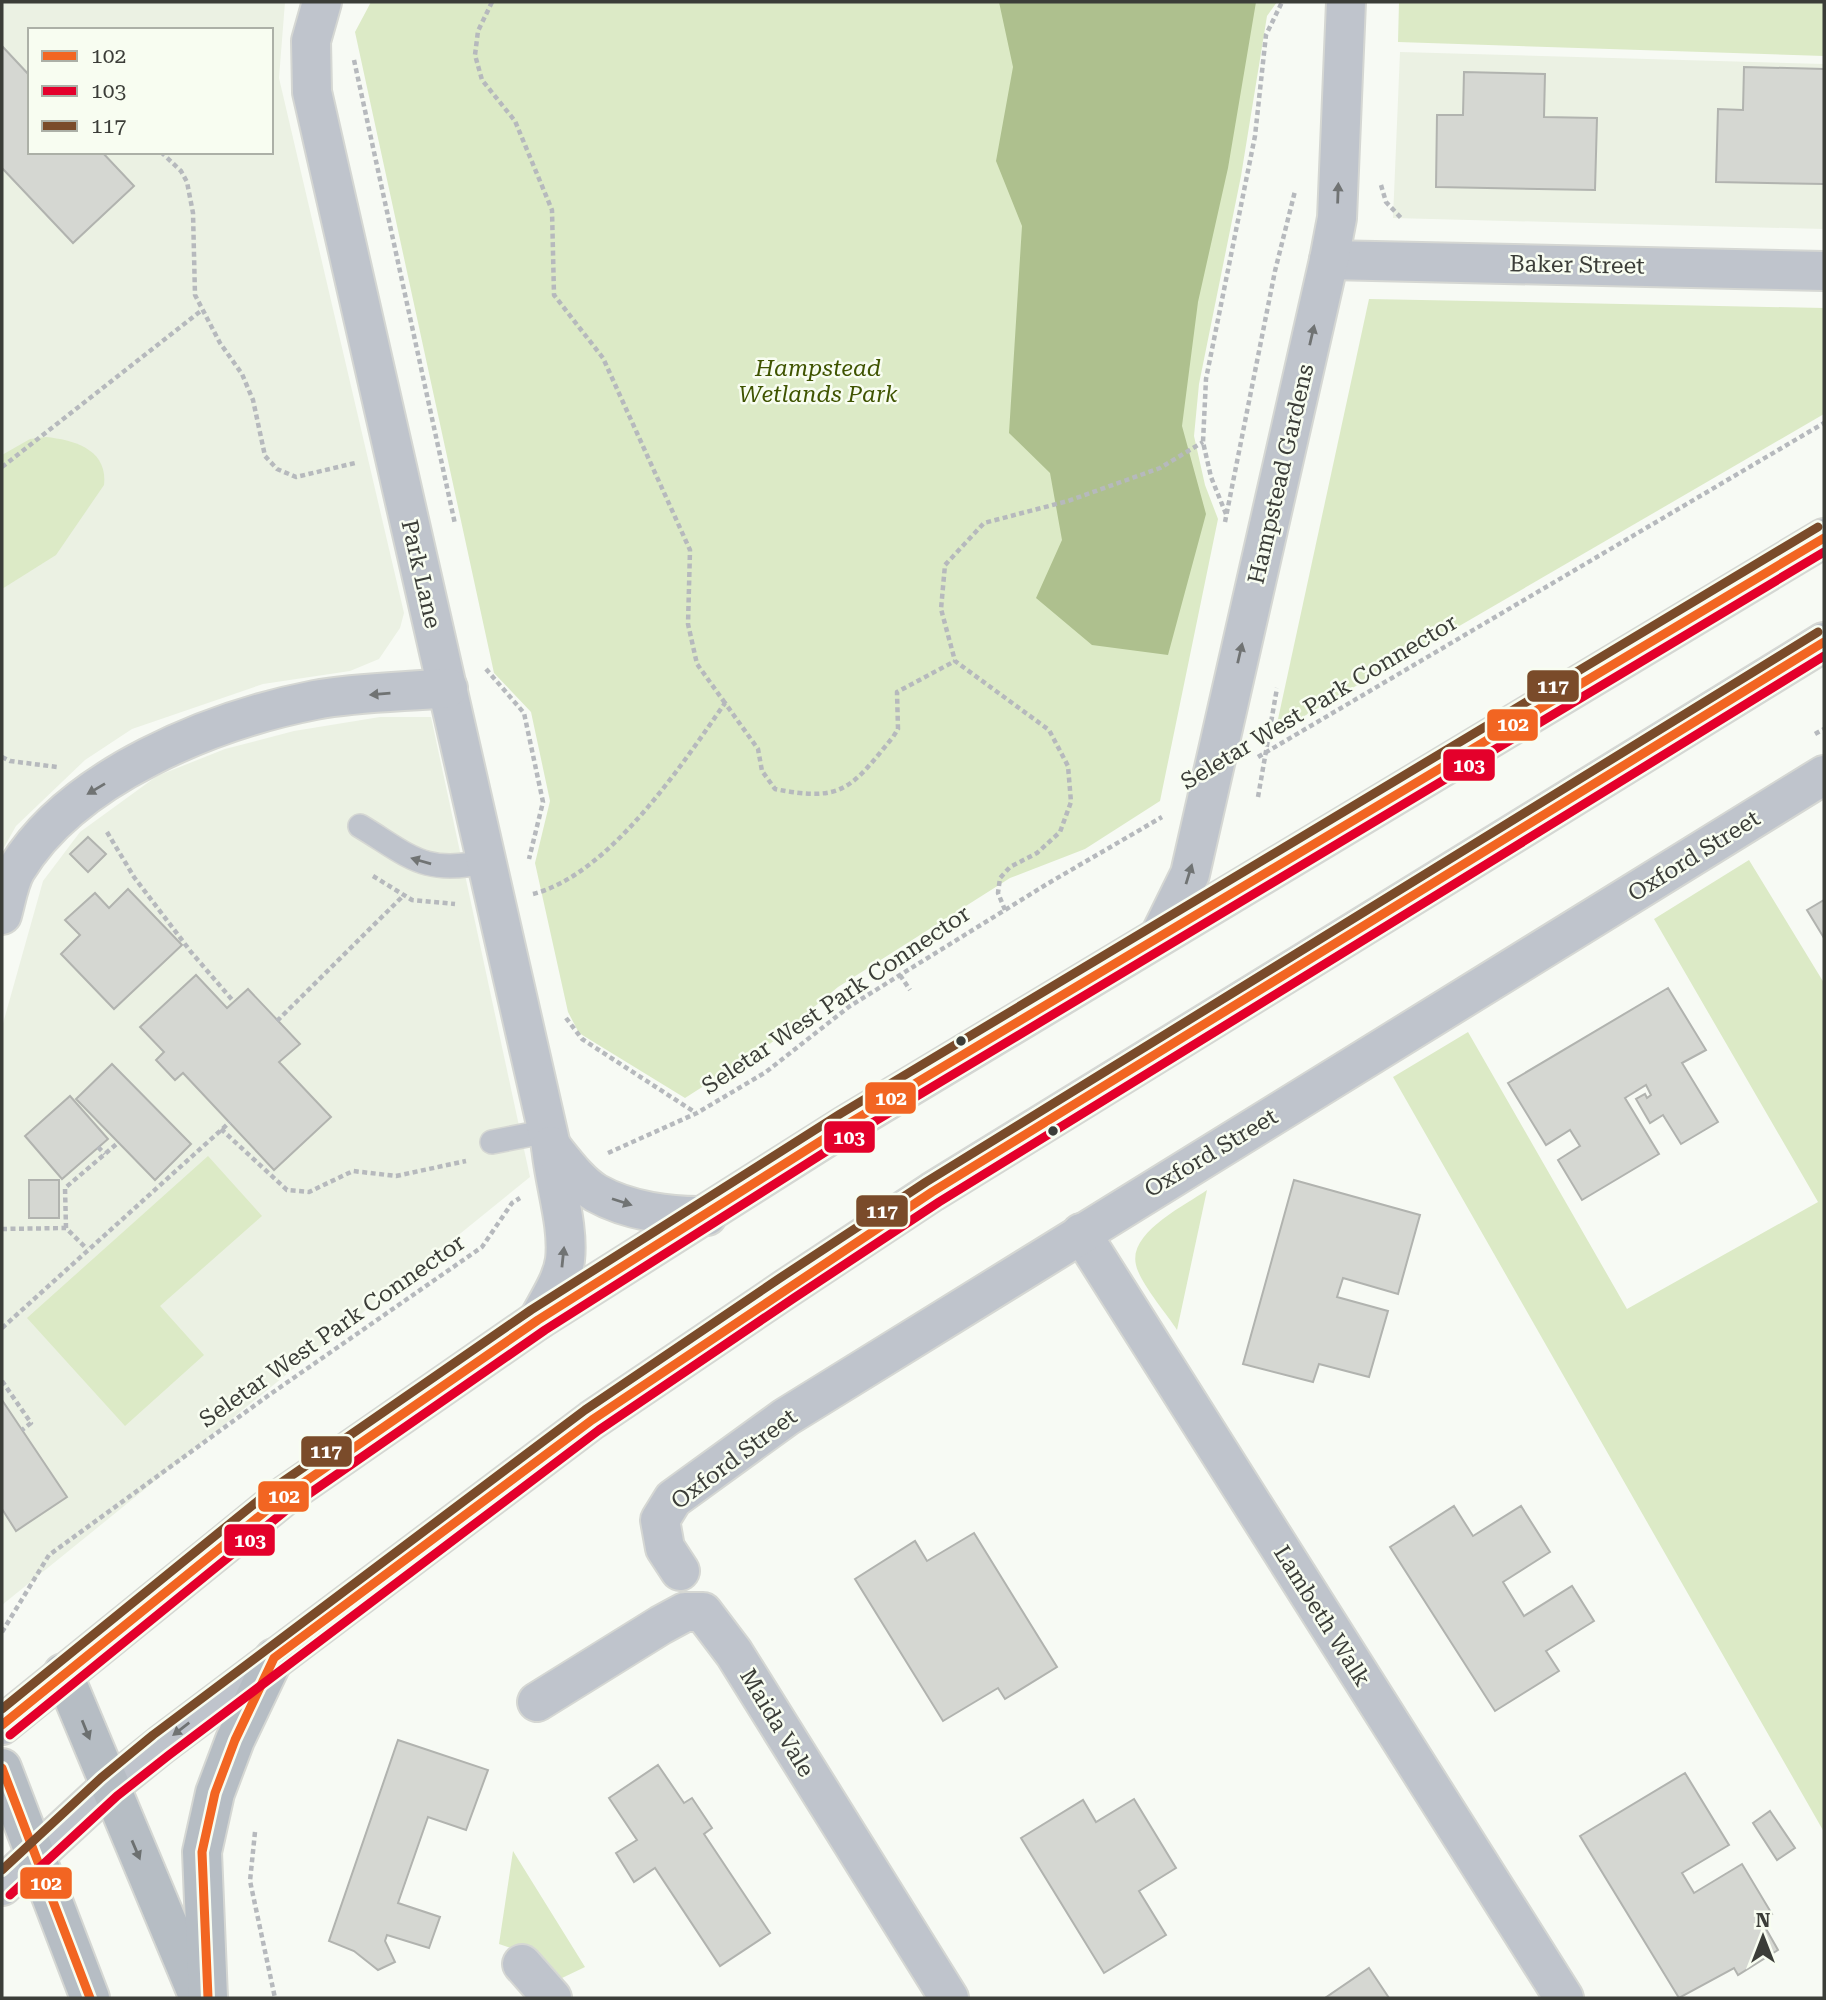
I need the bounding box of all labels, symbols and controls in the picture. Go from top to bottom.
legend [28,28,273,154]
text: 102 [91,44,126,68]
text: 103 [91,79,126,103]
text: 117 [91,114,127,138]
one-way arrow [1333,181,1344,203]
street label: Baker Street [1509,250,1645,280]
one-way arrow [1307,324,1318,346]
park label: Hampstead Wetlands Park [739,355,898,408]
street label: Hampstead Gardens [1243,361,1319,587]
street label: Park Lane [395,517,447,631]
street label: Seletar West Park Connector [1176,609,1462,795]
one-way arrow [1235,642,1246,664]
line badge: 117 [1526,669,1580,703]
text: 117 [1537,675,1569,698]
one-way arrow [369,689,391,700]
line badge: 102 [1486,708,1539,742]
text: 102 [1497,713,1529,736]
line badge: 103 [1442,748,1496,782]
text: 103 [1453,754,1485,777]
one-way arrow [87,782,106,795]
street label: Oxford Street [1623,805,1765,907]
one-way arrow [409,855,431,866]
one-way arrow [1185,864,1195,885]
street label: Seletar West Park Connector [697,900,975,1100]
unlabelled marker [954,1034,968,1048]
line badge: 102 [864,1081,917,1115]
text: 102 [875,1087,907,1110]
street label: Oxford Street [1140,1103,1283,1203]
line badge: 103 [823,1120,876,1154]
unlabelled marker [1046,1124,1060,1138]
text: 103 [833,1126,865,1149]
line badge: 117 [855,1194,909,1228]
one-way arrow [612,1198,633,1208]
text: 117 [866,1200,898,1223]
street label: Seletar West Park Connector [194,1229,470,1433]
one-way arrow [558,1246,569,1268]
street label: Oxford Street [666,1403,802,1515]
line badge: 117 [300,1435,353,1468]
text: 117 [310,1440,342,1463]
line badge: 102 [257,1480,310,1513]
text: 102 [268,1485,300,1508]
line badge: 103 [223,1523,276,1557]
text: 103 [234,1529,266,1552]
street label: Lambeth Walk [1268,1541,1376,1692]
street label: Maida Vale [734,1664,820,1782]
one-way arrow [81,1720,92,1741]
one-way arrow [173,1722,191,1737]
one-way arrow [130,1840,142,1860]
line badge: 102 [19,1866,73,1900]
text: 102 [30,1872,62,1895]
north arrow [1728,1902,1798,1972]
text: N [1756,1909,1771,1932]

